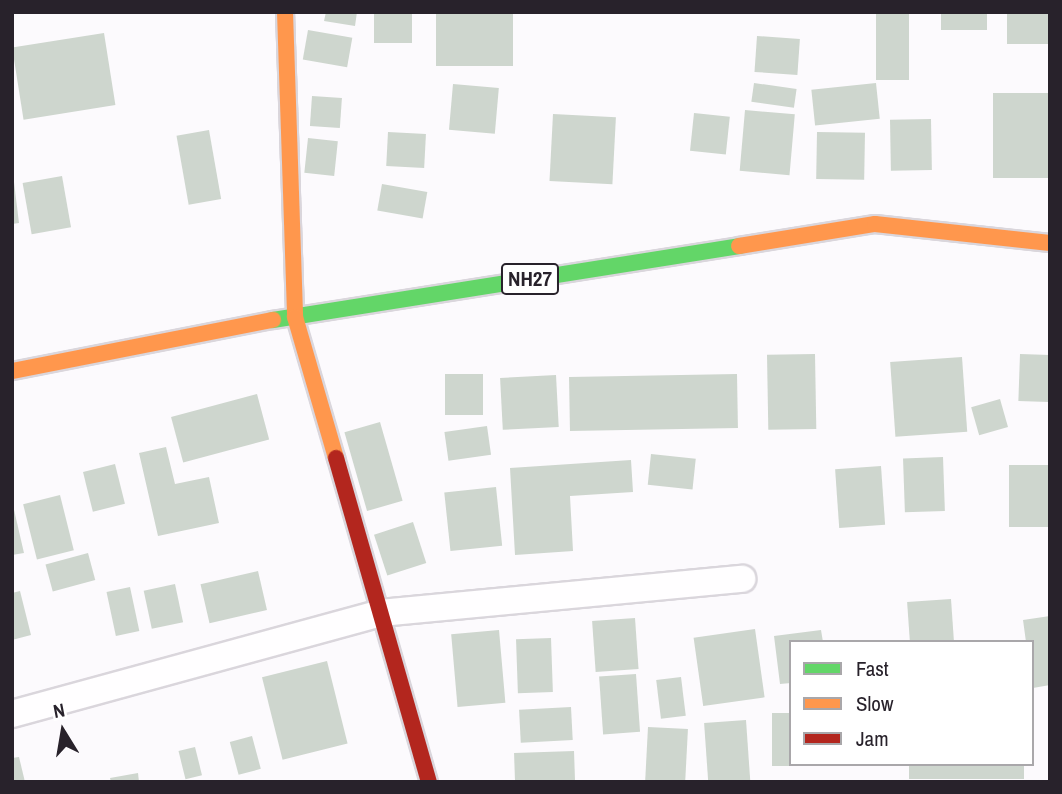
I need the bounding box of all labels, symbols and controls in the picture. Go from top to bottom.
road number: NH27 [500,262,560,296]
legend [789,640,1034,766]
text: Fast [856,654,889,683]
text: Slow [856,689,893,718]
north arrow [28,696,98,766]
text: N [51,697,67,724]
text: Jam [856,724,889,753]

